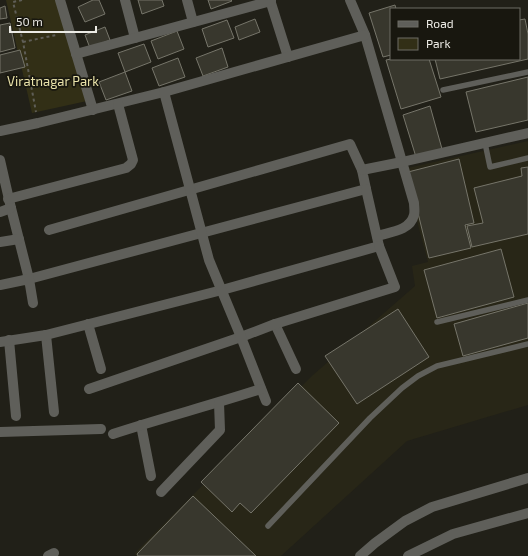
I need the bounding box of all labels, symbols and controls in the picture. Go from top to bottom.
scale bar [10,8,96,34]
legend [390,8,520,60]
text: 50 m [16,14,43,28]
text: Road [426,16,454,30]
text: Park [426,36,451,50]
park label: Viratnagar Park [7,73,99,89]

